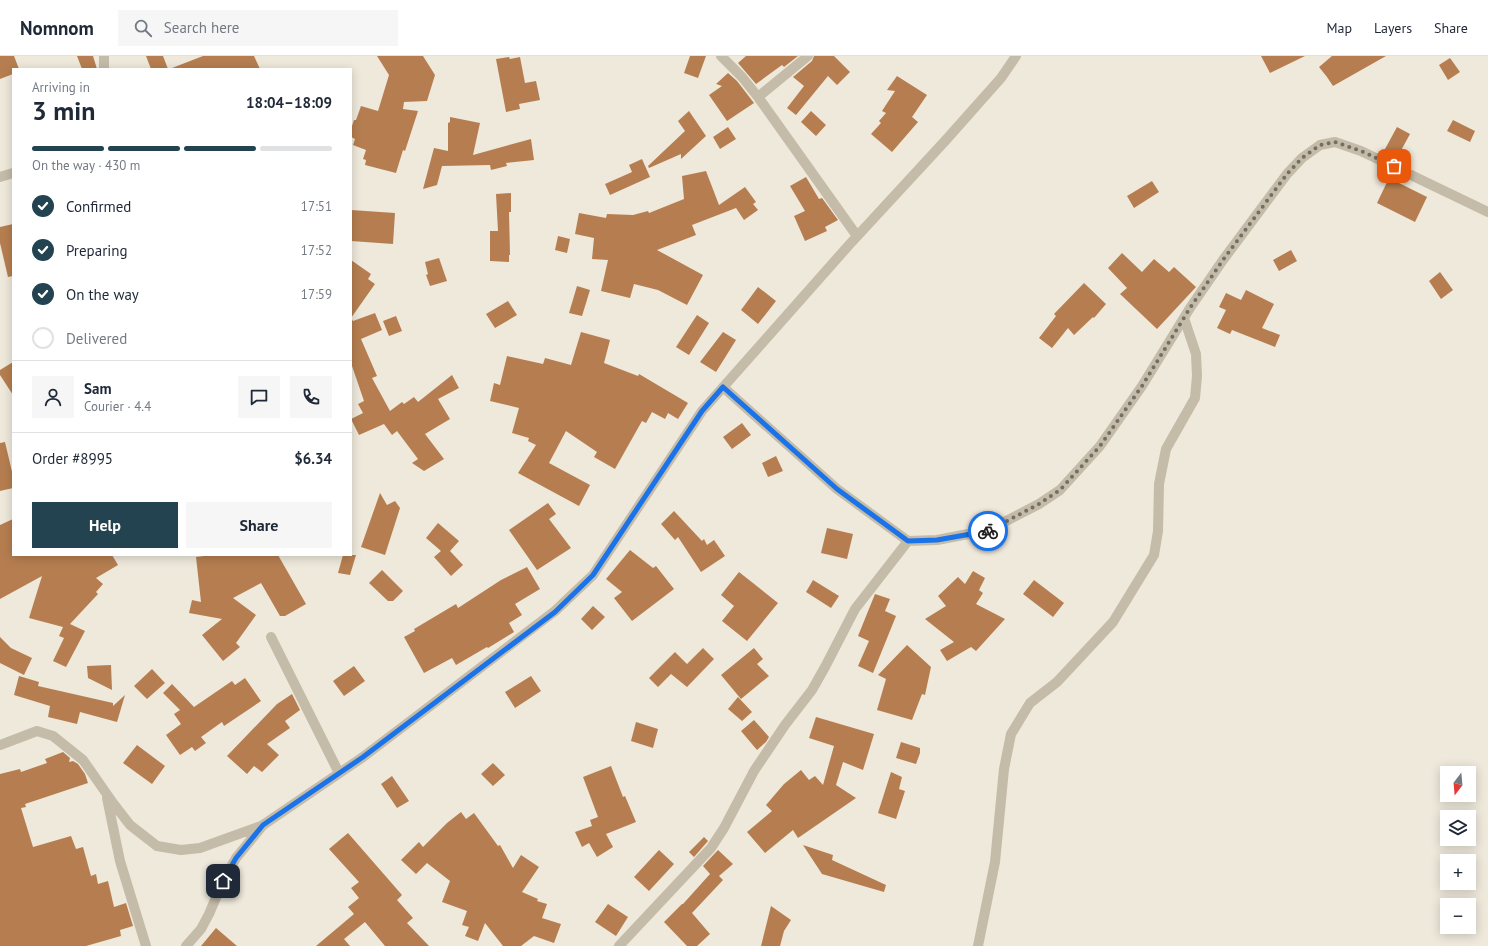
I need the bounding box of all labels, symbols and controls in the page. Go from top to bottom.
search box [118,10,398,46]
text: Nomnom [20,16,94,40]
icon: search [132,17,154,39]
text: Search here [164,18,240,37]
text: Map [1326,19,1352,37]
text: Layers [1374,19,1412,37]
text: Share [1434,19,1468,37]
text: Arriving in [32,79,90,96]
text: 18:04–18:09 [246,93,332,112]
text: 3 min [32,94,95,127]
pin [1377,149,1411,183]
icon: bag [1383,155,1405,177]
text: On the way · 430 m [32,157,140,174]
icon: check [32,195,54,217]
text: Confirmed [66,197,131,216]
text: 17:51 [301,198,332,215]
icon: check [32,239,54,261]
text: Preparing [66,241,128,260]
text: 17:52 [301,242,332,259]
icon: check [32,283,54,305]
text: On the way [66,285,139,304]
text: 17:59 [301,286,332,303]
text: Delivered [66,329,127,348]
button: person [32,376,74,418]
button: chat [238,376,280,418]
button: phone [290,376,332,418]
text: Sam [84,379,111,398]
text: Courier · 4.4 [84,398,151,415]
text: Order #8995 [32,449,113,468]
text: $6.34 [294,449,332,468]
button: Help [32,502,178,548]
button: Share [186,502,332,548]
courier [968,511,1008,551]
icon: bike [977,520,999,542]
north arrow [1440,766,1476,802]
map controls [1440,766,1476,934]
button: layers [1440,810,1476,846]
button: + [1440,854,1476,890]
pin [206,864,240,898]
icon: home [212,870,234,892]
button: − [1440,898,1476,934]

